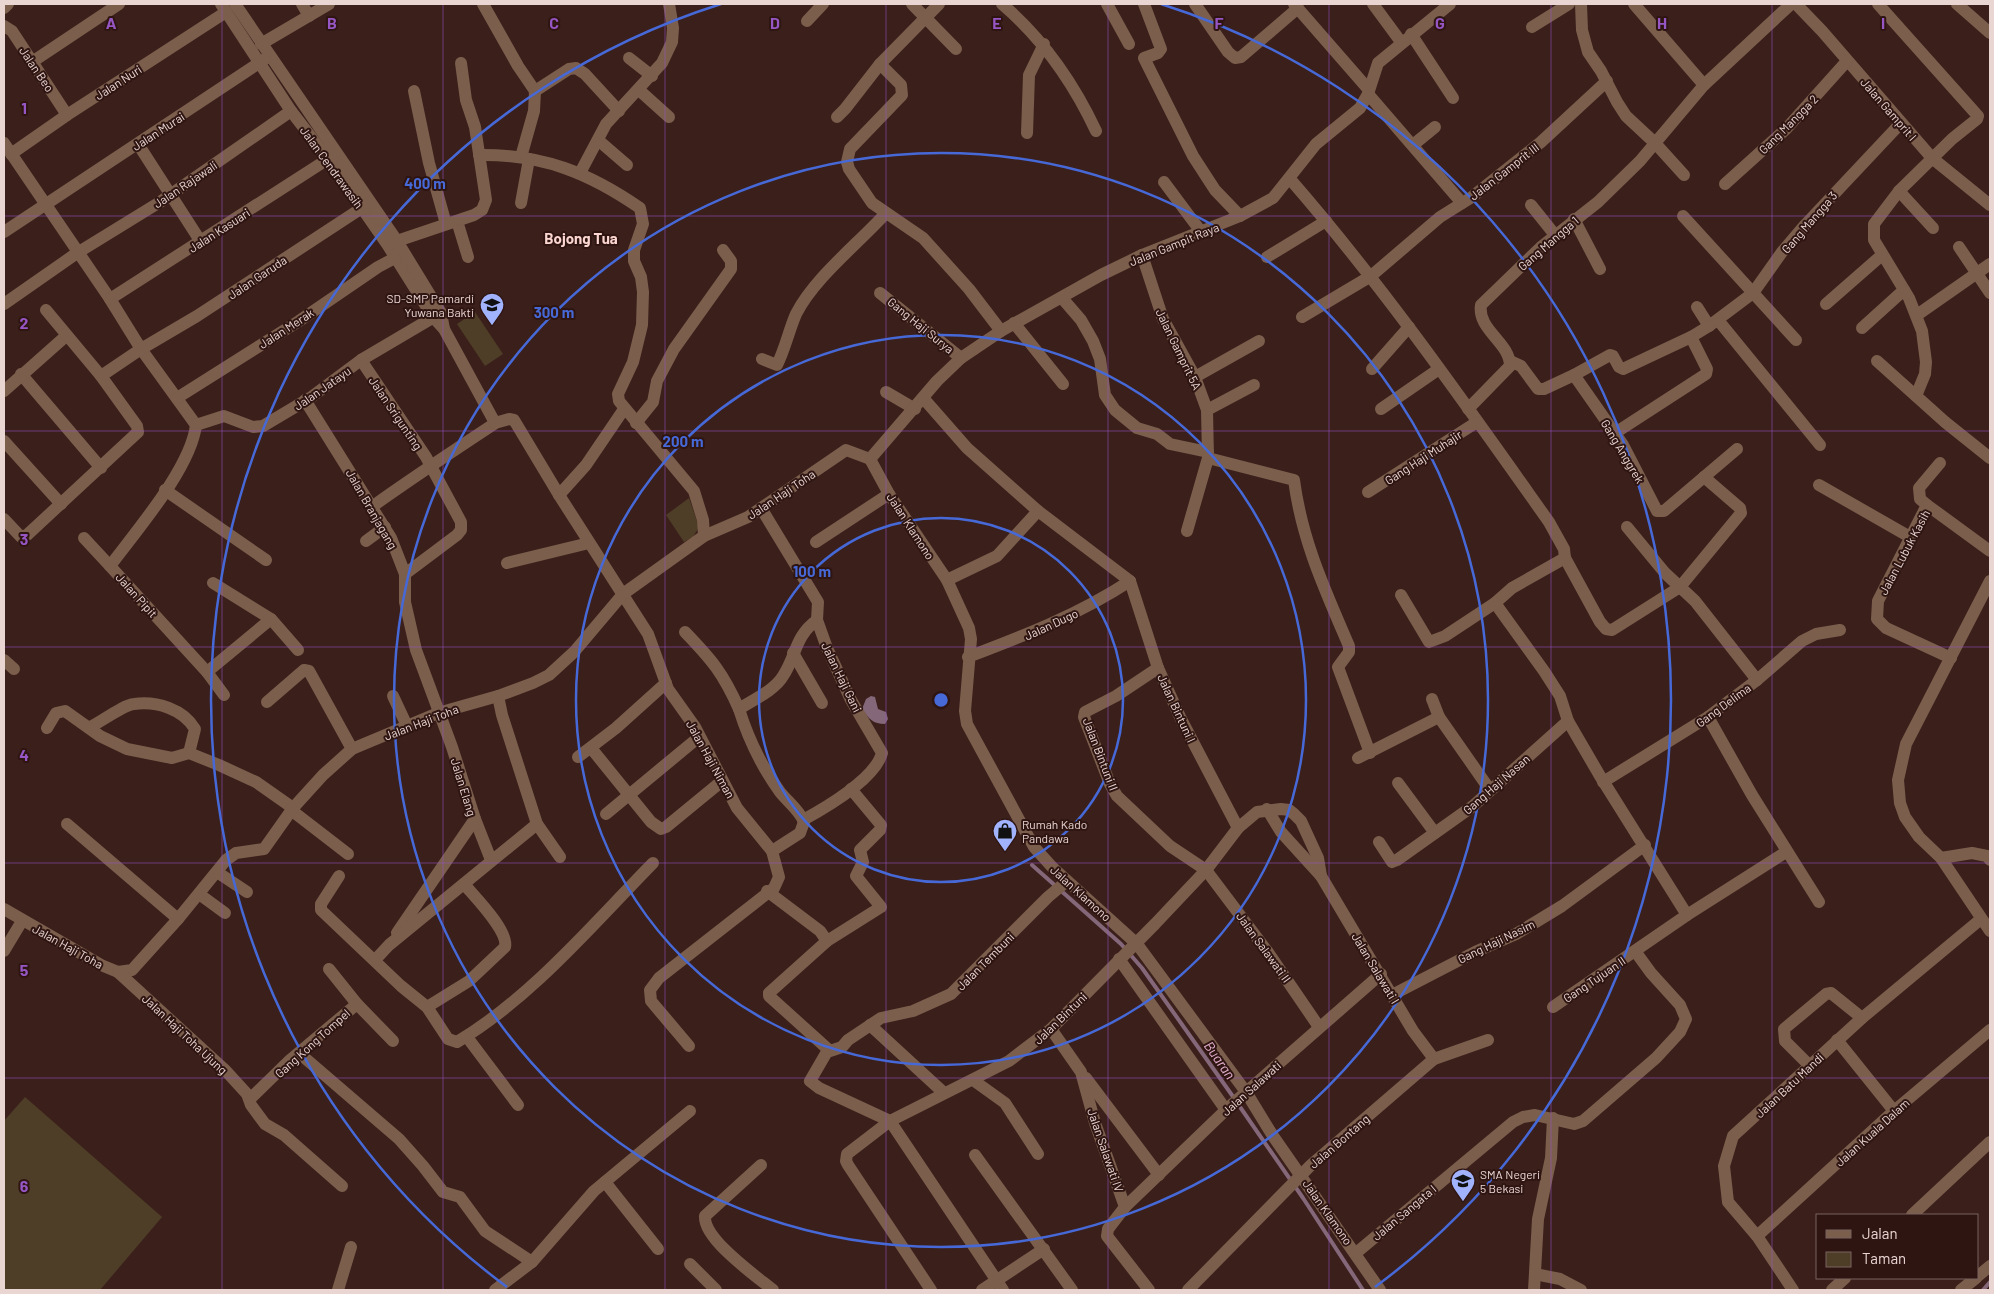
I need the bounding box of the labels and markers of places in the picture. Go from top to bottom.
place label: SD-SMP Pamardi Yuwana Bakti [387,291,474,319]
school or university icon: SD-SMP Pamardi Yuwana Bakti [479,292,505,326]
centre of rings [932,691,950,709]
place label: Rumah Kado Pandawa [1022,817,1087,845]
shop icon: Rumah Kado Pandawa [992,818,1018,852]
place label: SMA Negeri 5 Bekasi [1480,1167,1540,1195]
school or university icon: SMA Negeri 5 Bekasi [1450,1168,1476,1202]

